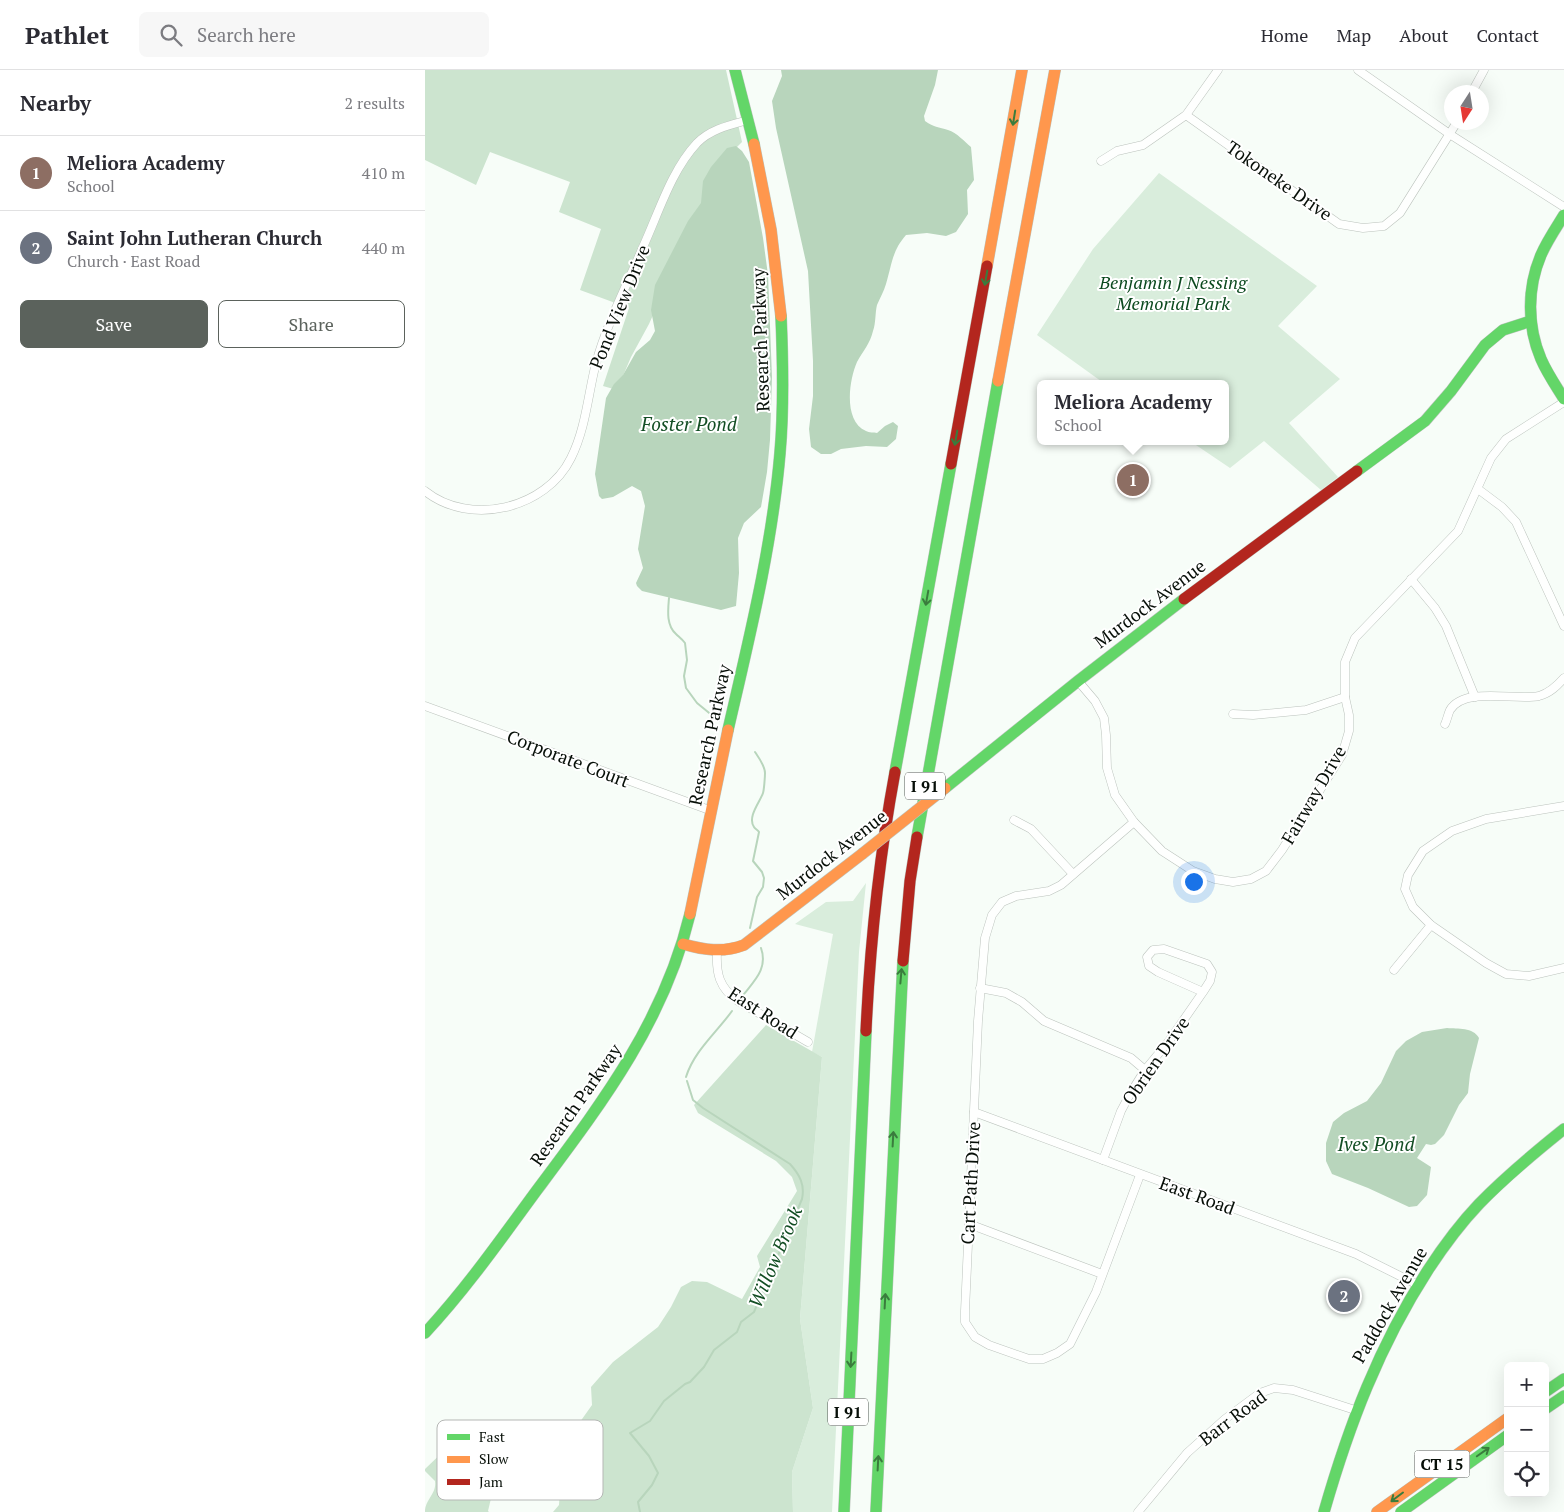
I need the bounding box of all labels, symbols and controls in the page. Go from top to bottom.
search box [139,12,489,57]
text: Pathlet [25,19,109,51]
icon: search [157,21,185,49]
text: Search here [197,22,296,47]
text: Home [1261,23,1308,47]
text: Map [1336,23,1371,47]
text: About [1399,23,1448,47]
text: Contact [1476,23,1539,47]
north arrow [1444,85,1489,130]
text: Nearby [20,89,91,117]
text: 2 results [345,92,405,114]
one-way arrow [1008,110,1018,126]
street label: Tokoneke Drive [1222,135,1337,226]
text: Meliora Academy [67,150,225,175]
text: 1 [31,162,41,184]
text: 410 m [362,162,405,184]
text: School [67,175,115,197]
text: Saint John Lutheran Church [67,225,322,250]
text: 2 [31,237,41,259]
text: 440 m [362,237,405,259]
street label: Pond View Drive [583,241,655,372]
text: Church · East Road [67,250,200,272]
street label: Research Parkway [745,267,774,412]
one-way arrow [980,270,990,286]
park label: Benjamin J Nessing Memorial Park [1098,270,1248,315]
button: Save [20,300,208,348]
button: Share [218,300,405,348]
popup [1037,380,1229,445]
text: Meliora Academy [1054,389,1212,414]
water label: Foster Pond [640,411,738,436]
text: School [1054,414,1102,436]
one-way arrow [951,430,961,446]
pin: 1 [1117,461,1149,499]
street label: Murdock Avenue [1089,553,1210,653]
one-way arrow [922,589,932,605]
street label: Research Parkway [682,661,736,808]
street label: Corporate Court [504,724,633,793]
street label: Fairway Drive [1275,741,1351,848]
road number: I 91 [905,772,945,799]
street label: Murdock Avenue [771,804,891,905]
your location [1181,869,1207,895]
one-way arrow [896,969,905,985]
street label: East Road [724,981,803,1044]
street label: Obrien Drive [1116,1012,1194,1109]
street label: Research Parkway [524,1038,627,1170]
street label: Cart Path Drive [955,1121,985,1245]
one-way arrow [888,1131,897,1147]
water label: Ives Pond [1336,1131,1415,1156]
street label: East Road [1156,1170,1238,1220]
water label: Willow Brook [742,1201,807,1311]
street label: Paddock Avenue [1346,1242,1432,1367]
pin: 2 [1328,1277,1360,1315]
one-way arrow [881,1293,890,1309]
one-way arrow [846,1352,855,1368]
map controls [1504,1362,1549,1497]
button: + [1504,1362,1549,1407]
street label: Barr Road [1194,1384,1271,1450]
road number: I 91 [828,1398,868,1425]
button: − [1504,1407,1549,1452]
legend [437,1420,603,1500]
text: Fast [479,1427,506,1446]
one-way arrow [1476,1447,1490,1457]
text: Slow [479,1449,509,1468]
road number: CT 15 [1415,1450,1469,1478]
button: locate [1504,1452,1549,1497]
one-way arrow [873,1456,883,1472]
text: Jam [479,1472,503,1491]
one-way arrow [1390,1492,1404,1502]

